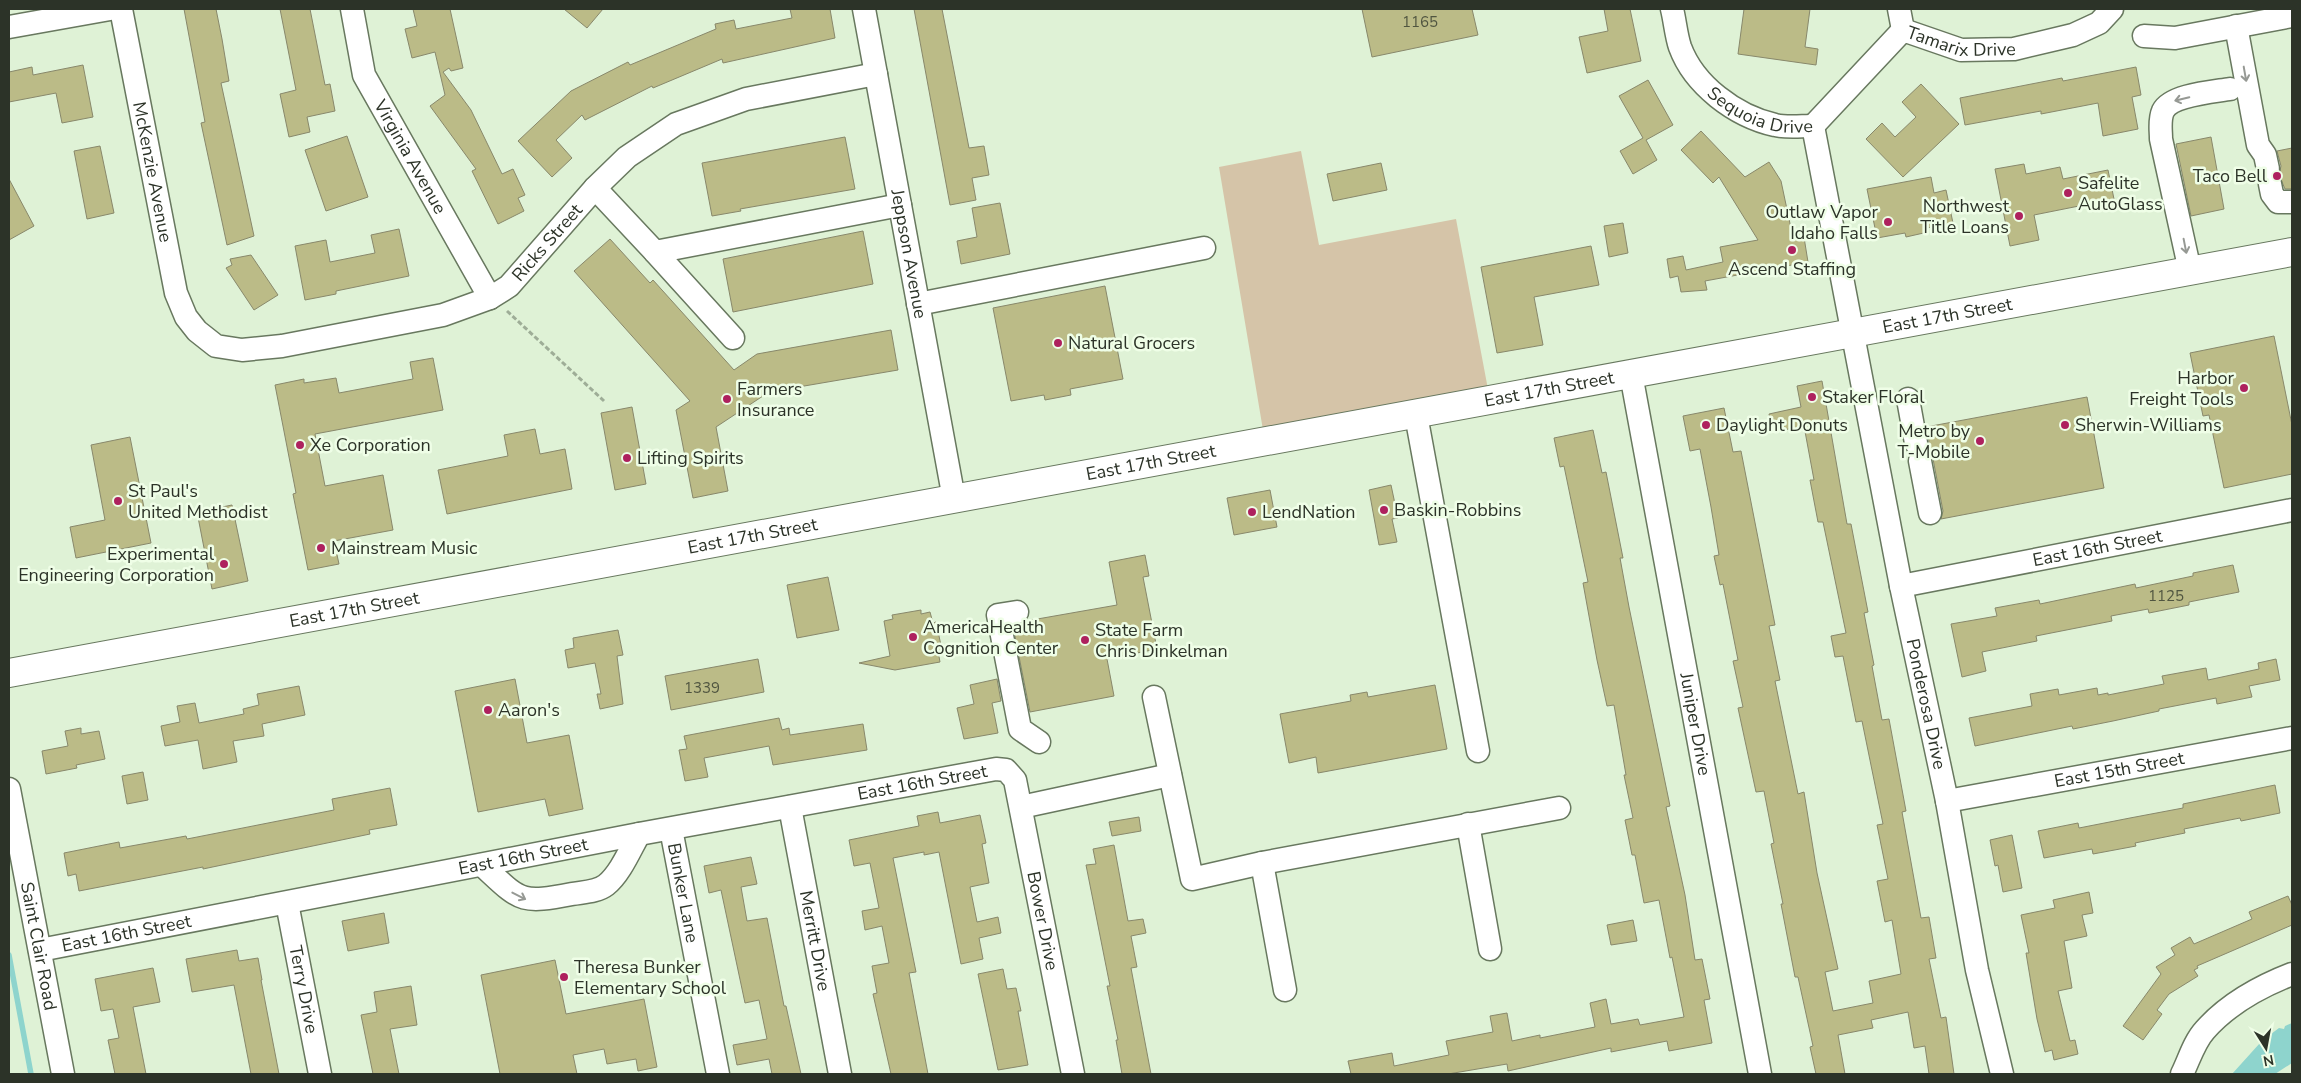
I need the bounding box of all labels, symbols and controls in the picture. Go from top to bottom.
house number: 1165 [1402,12,1438,32]
street label: Tamarix Drive [1904,20,2016,62]
one-way arrow [2241,66,2251,82]
street label: Sequoia Drive [1702,81,1813,139]
street label: Virginia Avenue [368,94,452,218]
one-way arrow [2175,95,2191,104]
street label: McKenzie Avenue [127,100,178,244]
place label: Taco Bell [2193,164,2268,188]
marker: Taco Bell [2271,170,2283,182]
place label: Safelite AutoGlass [2078,171,2163,216]
street label: Jeppson Avenue [885,186,933,321]
marker: Safelite AutoGlass [2062,187,2074,199]
place label: Northwest Title Loans [1920,194,2010,239]
street label: Ricks Street [506,198,588,287]
place label: Outlaw Vapor Idaho Falls [1765,200,1879,245]
marker: Northwest Title Loans [2013,210,2025,222]
marker: Outlaw Vapor Idaho Falls [1882,216,1894,228]
one-way arrow [2181,238,2191,254]
marker: Ascend Staffing [1786,244,1798,256]
place label: Ascend Staffing [1728,257,1856,281]
street label: East 17th Street [1881,292,2015,339]
place label: Natural Grocers [1068,331,1195,355]
marker: Natural Grocers [1052,337,1064,349]
street label: East 17th Street [1482,365,1617,413]
place label: Harbor Freight Tools [2129,366,2235,411]
place label: Farmers Insurance [737,377,814,422]
marker: Harbor Freight Tools [2238,382,2250,394]
place label: Staker Floral [1822,385,1925,409]
marker: Staker Floral [1806,391,1818,403]
marker: Farmers Insurance [721,393,733,405]
place label: Daylight Donuts [1716,413,1848,437]
place label: Sherwin-Williams [2075,413,2222,437]
marker: Daylight Donuts [1700,419,1712,431]
place label: Metro by T-Mobile [1897,419,1971,464]
marker: Sherwin-Williams [2059,419,2071,431]
place label: Xe Corporation [310,433,431,457]
marker: Metro by T-Mobile [1974,435,1986,447]
marker: Xe Corporation [294,439,306,451]
street label: East 17th Street [1084,439,1218,486]
place label: Lifting Spirits [637,446,744,470]
marker: Lifting Spirits [621,452,633,464]
place label: St Paul's United Methodist [128,479,268,524]
marker: St Paul's United Methodist [112,495,124,507]
place label: Baskin-Robbins [1394,498,1521,522]
place label: LendNation [1262,500,1356,524]
marker: Baskin-Robbins [1378,504,1390,516]
marker: LendNation [1246,506,1258,518]
street label: East 17th Street [686,512,820,560]
street label: East 16th Street [2031,523,2165,572]
place label: Mainstream Music [331,536,477,560]
place label: Experimental Engineering Corporation [18,542,215,587]
marker: Mainstream Music [315,542,327,554]
marker: Experimental Engineering Corporation [218,558,230,570]
street label: East 17th Street [287,586,422,633]
house number: 1125 [2148,586,2184,606]
place label: AmericaHealth Cognition Center [923,615,1059,660]
place label: State Farm Chris Dinkelman [1095,618,1228,663]
marker: AmericaHealth Cognition Center [907,631,919,643]
marker: State Farm Chris Dinkelman [1079,634,1091,646]
street label: Ponderosa Drive [1901,636,1952,772]
street label: Juniper Drive [1674,670,1717,778]
house number: 1339 [684,678,720,698]
place label: Aaron's [498,698,560,722]
marker: Aaron's [482,704,494,716]
street label: East 15th Street [2052,746,2187,793]
street label: East 16th Street [855,759,990,806]
street label: East 16th Street [456,832,590,881]
street label: Bunker Lane [662,841,705,945]
street label: Bower Drive [1021,869,1064,972]
street label: Saint Clair Road [15,880,63,1012]
street label: Merritt Drive [794,888,836,993]
one-way arrow [511,892,526,901]
street label: East 16th Street [60,909,194,958]
street label: Terry Drive [283,943,324,1035]
place label: Theresa Bunker Elementary School [574,955,727,1000]
marker: Theresa Bunker Elementary School [558,971,570,983]
north arrow [2241,1023,2291,1073]
text: N [2261,1050,2275,1071]

